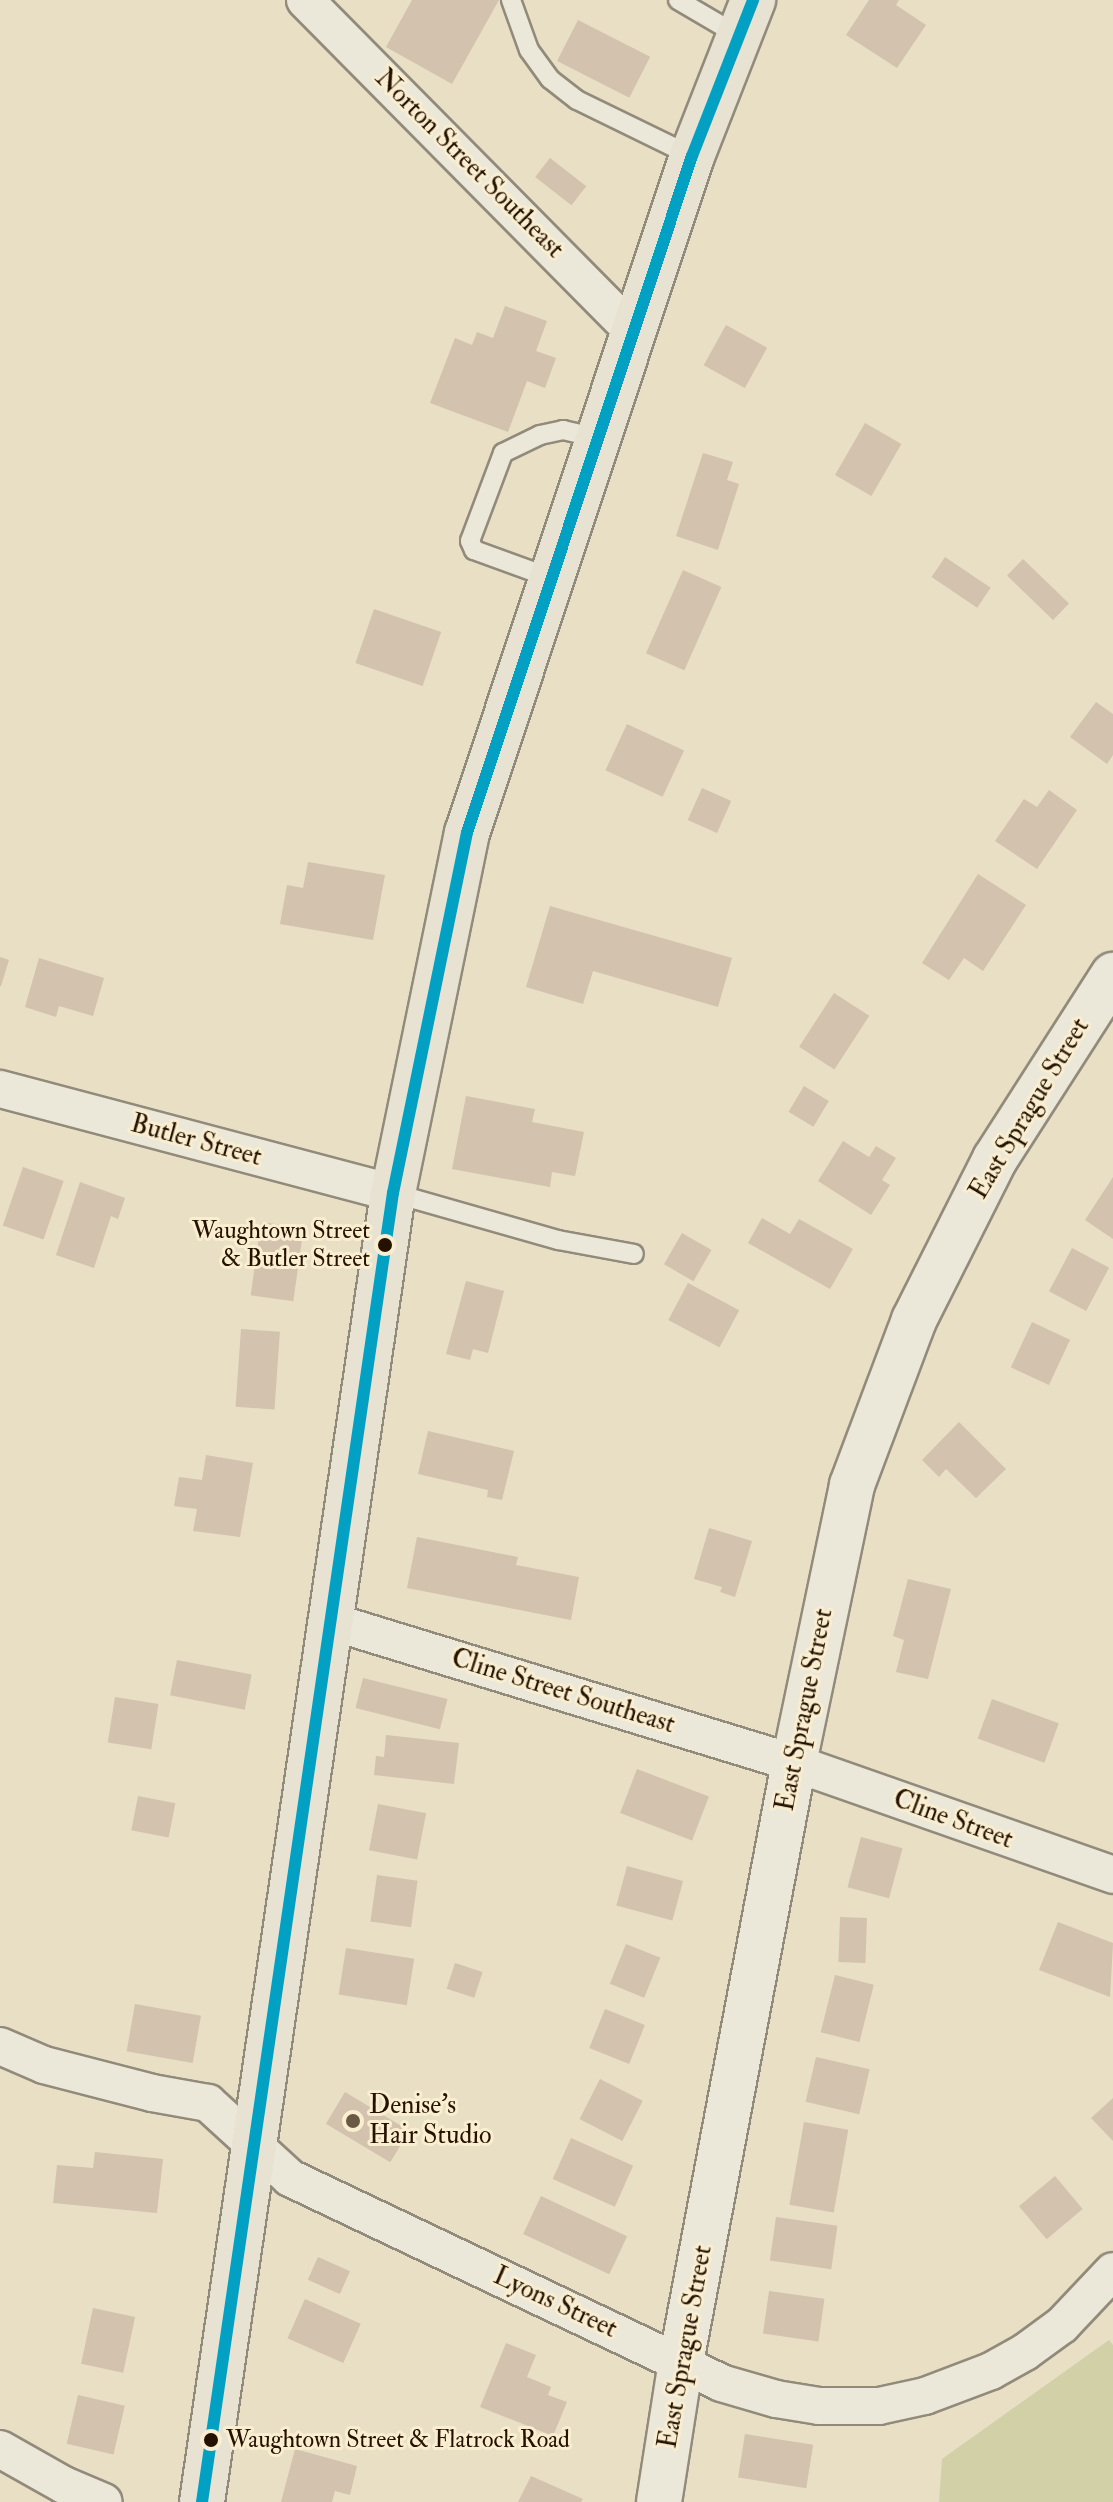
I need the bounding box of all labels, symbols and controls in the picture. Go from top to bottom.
street label: Norton Street Southeast [368,63,570,265]
street label: East Sprague Street [964,1013,1096,1205]
street label: Butler Street [127,1109,265,1173]
place label: Waughtown Street & Butler Street [192,1217,370,1273]
marker: Waughtown Street & Butler Street [377,1237,393,1253]
street label: East Sprague Street [770,1606,840,1814]
street label: Cline Street Southeast [448,1643,678,1741]
street label: Cline Street [889,1784,1017,1856]
place label: Denise's Hair Studio [369,2090,492,2152]
marker: Denise's Hair Studio [344,2112,362,2130]
street label: East Sprague Street [653,2243,719,2451]
street label: Lyons Street [488,2261,622,2345]
place label: Waughtown Street & Flatrock Road [226,2426,570,2454]
marker: Waughtown Street & Flatrock Road [203,2432,219,2448]

